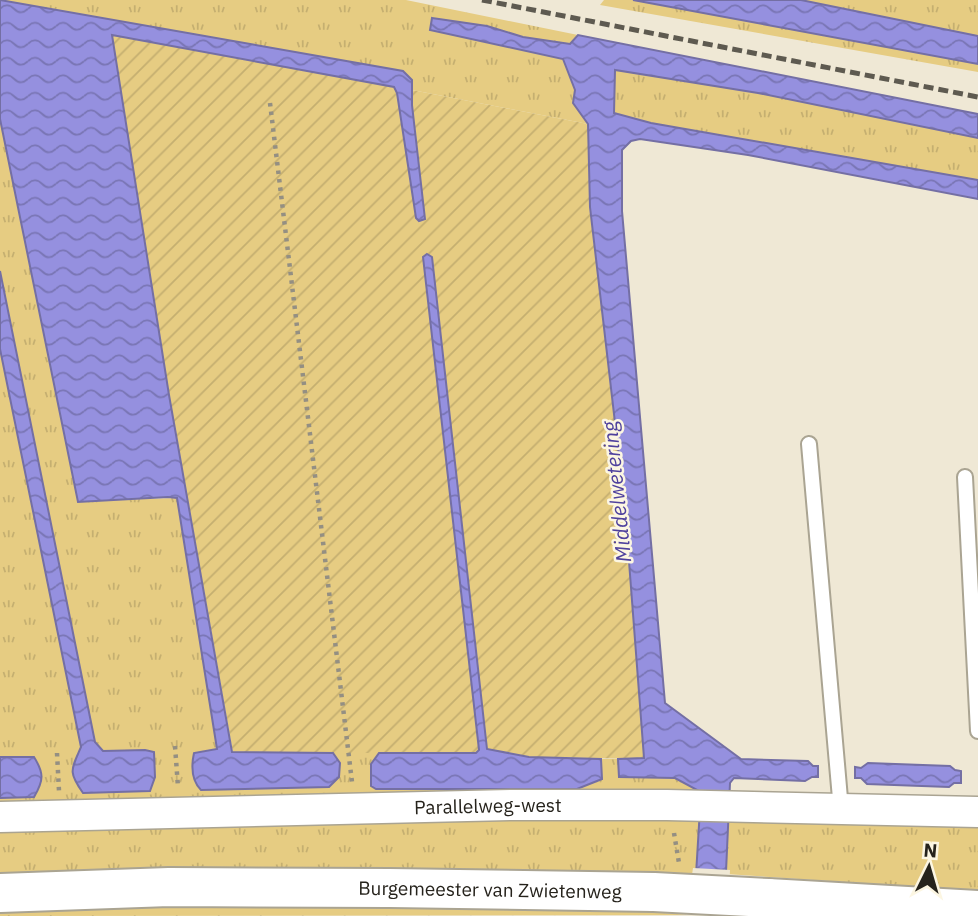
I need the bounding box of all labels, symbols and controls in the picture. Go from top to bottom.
water label: Middelwetering [595,419,637,564]
street label: Parallelweg-west [414,793,562,819]
north arrow [894,832,964,902]
text: N [923,838,938,863]
street label: Burgemeester van Zwietenweg [358,876,622,904]

